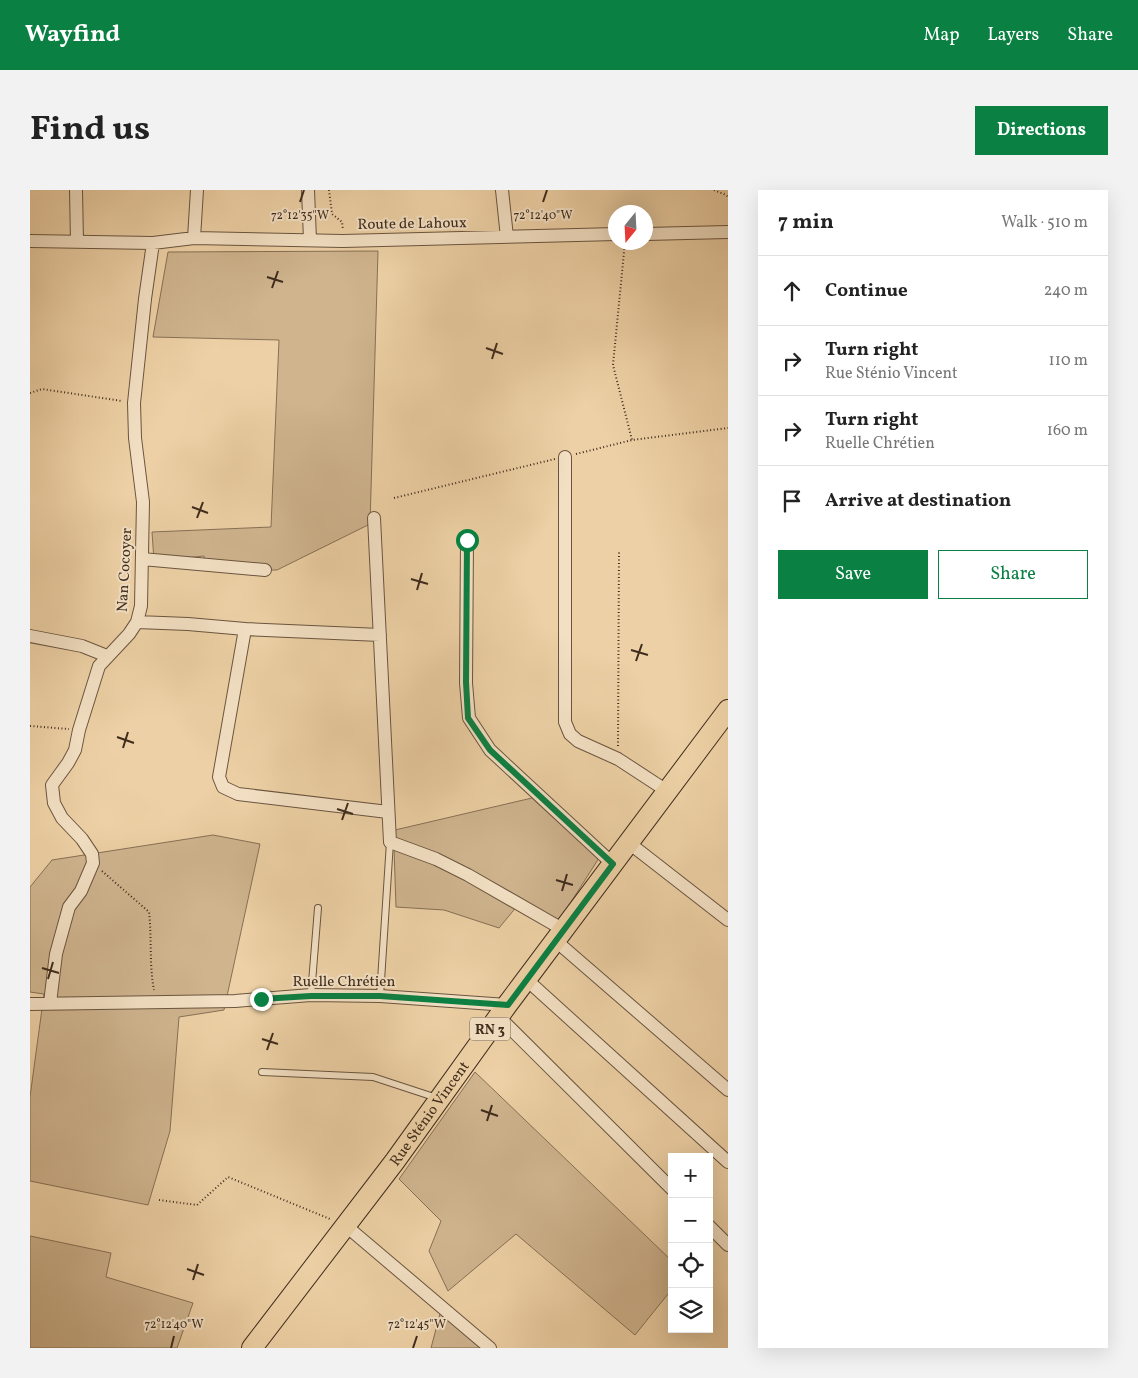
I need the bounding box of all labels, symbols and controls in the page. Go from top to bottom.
text: Wayfind [25,18,120,52]
text: Map [923,23,959,48]
text: Layers [987,23,1039,48]
text: Share [1067,23,1113,48]
text: Find us [30,106,150,154]
button: Directions [975,106,1108,155]
north arrow [608,205,653,250]
text: 72°12'35"W [271,208,329,224]
text: 72°12'40"W [513,208,573,224]
text: 7 min [778,208,834,237]
text: Walk · 510 m [1001,212,1088,234]
street label: Route de Lahoux [357,213,467,236]
icon: ahead [778,277,806,305]
text: Continue [825,278,908,304]
text: 240 m [1044,280,1088,302]
text: Turn right [825,337,918,363]
icon: right [778,347,806,375]
text: 110 m [1049,350,1088,372]
text: Rue Sténio Vincent [825,363,958,385]
text: Turn right [825,407,918,433]
icon: right [778,417,806,445]
text: 160 m [1047,420,1088,442]
text: Ruelle Chrétien [825,433,935,455]
icon: arrive [778,487,806,515]
text: Arrive at destination [825,488,1011,514]
street label: Nan Cocoyer [113,527,138,613]
route start [456,529,479,552]
button: Save [778,550,928,599]
button: Share [938,550,1088,599]
street label: Ruelle Chrétien [293,972,395,993]
route end [250,988,273,1011]
road number: RN 3 [470,1018,510,1041]
street label: Rue Sténio Vincent [386,1058,475,1171]
map controls [668,1153,713,1333]
button: + [668,1153,713,1198]
button: − [668,1198,713,1243]
button: locate [668,1243,713,1288]
button: layers [668,1288,713,1333]
text: 72°12'40"W [144,1317,204,1333]
text: 72°12'45"W [388,1317,446,1333]

